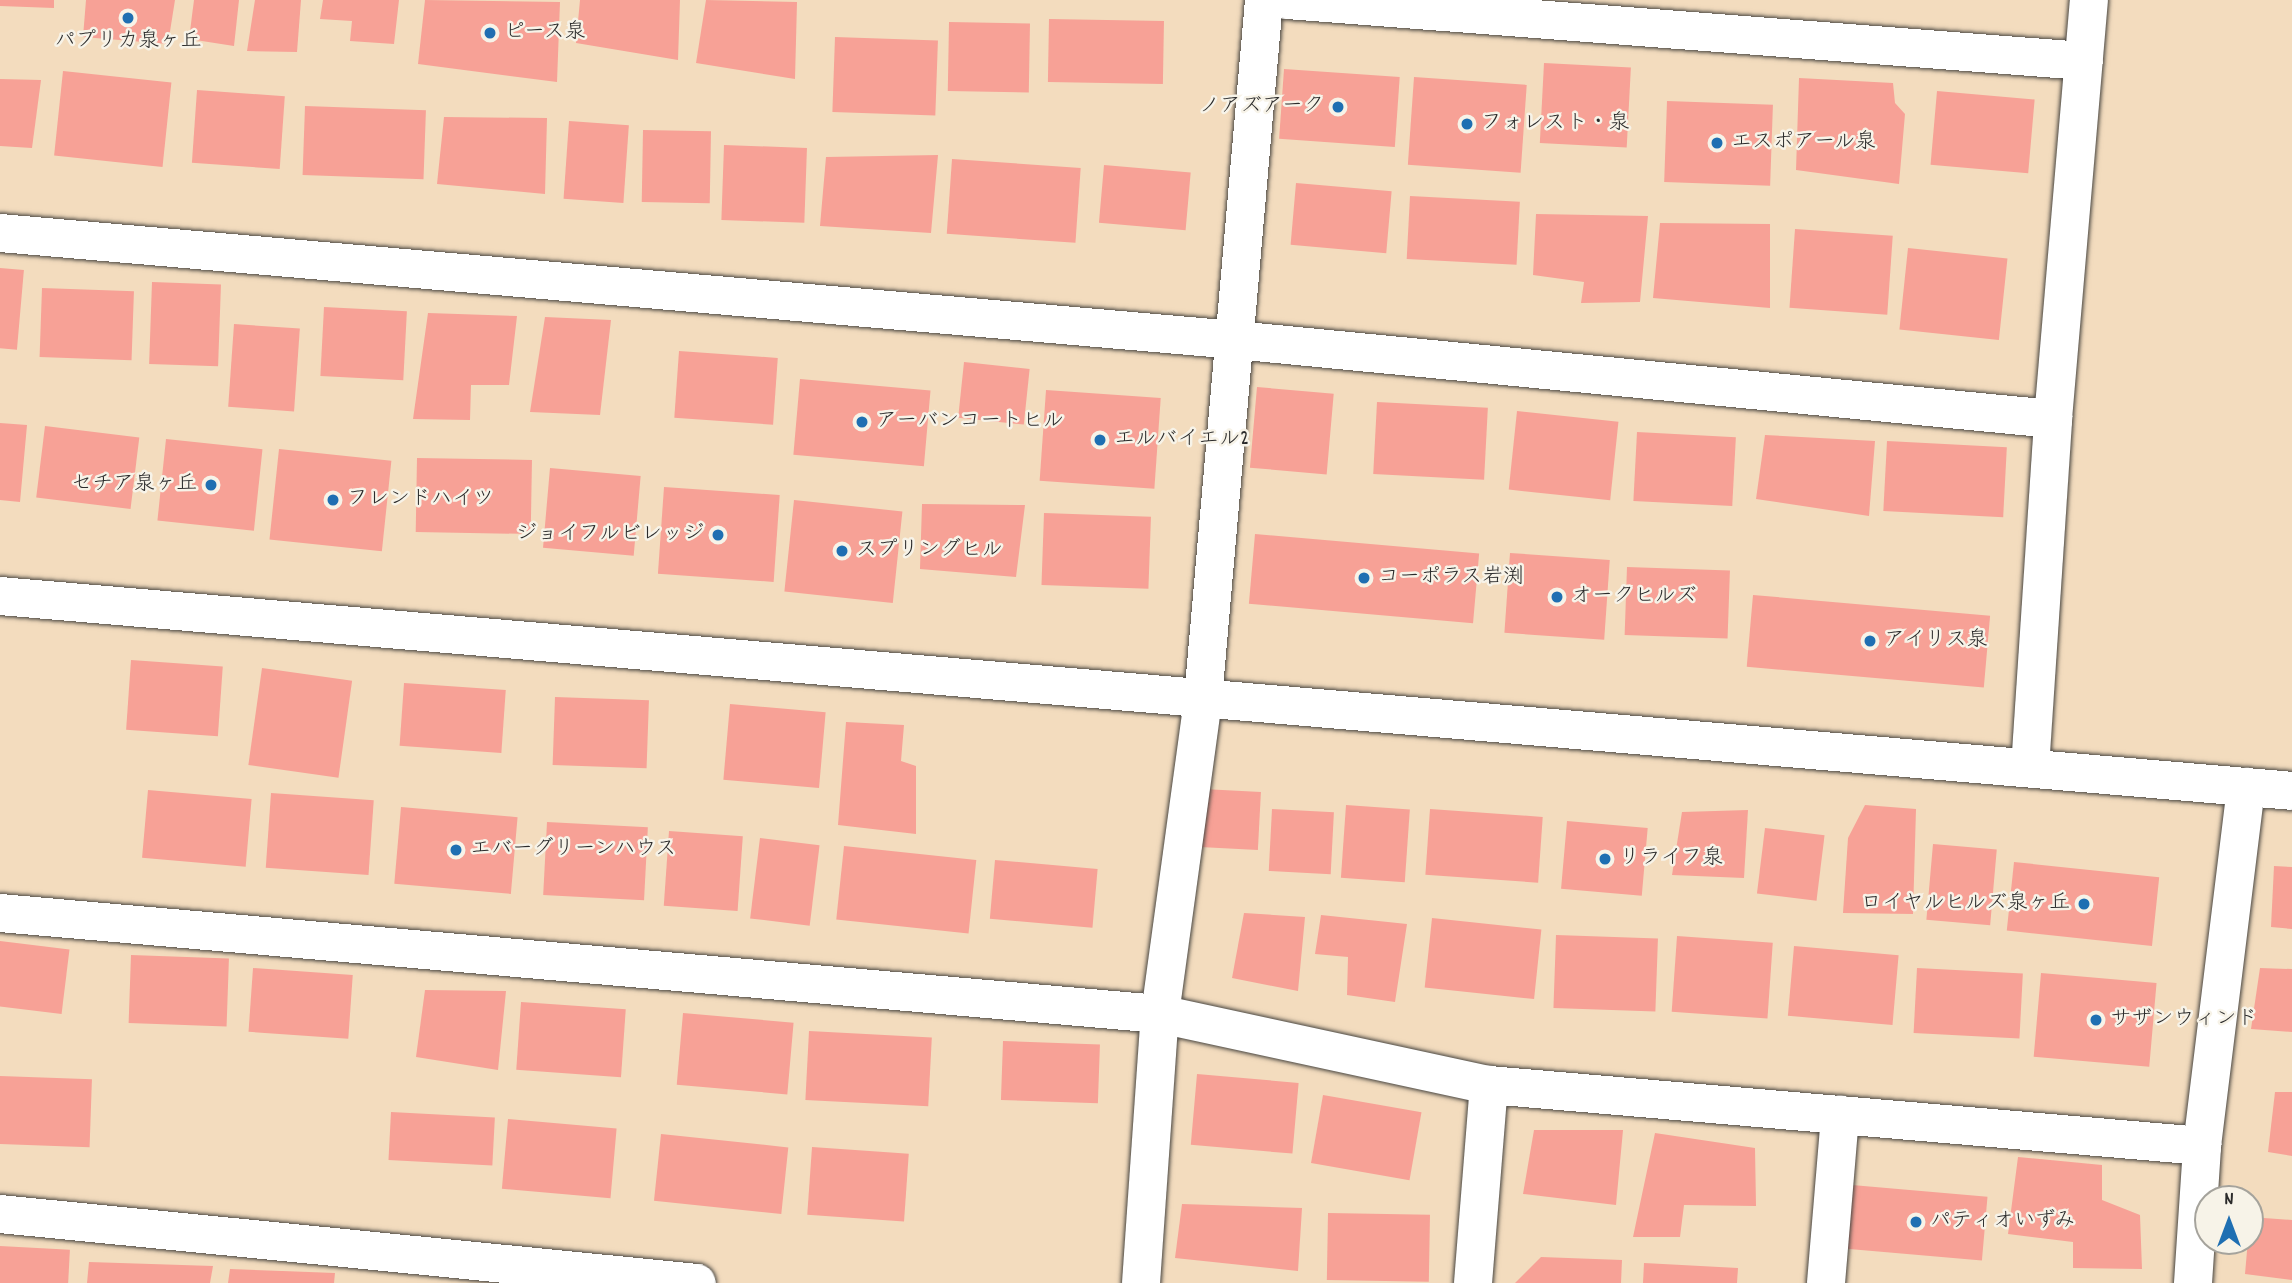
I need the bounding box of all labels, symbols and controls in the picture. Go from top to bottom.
marker: パプリカ泉ヶ丘 [120,10,136,26]
place label: ピース泉 [504,20,587,46]
marker: ピース泉 [482,25,498,41]
place label: パプリカ泉ヶ丘 [55,29,201,55]
place label: ノアズアーク [1199,94,1324,120]
marker: ノアズアーク [1330,99,1346,115]
place label: フォレスト・泉 [1481,111,1628,137]
marker: フォレスト・泉 [1459,116,1475,132]
place label: エスポアール泉 [1731,130,1877,156]
marker: エスポアール泉 [1709,135,1725,151]
place label: アーバンコートヒル [876,409,1064,435]
marker: アーバンコートヒル [854,414,870,430]
place label: エルバイエル2 [1114,427,1249,453]
marker: エルバイエル2 [1092,432,1108,448]
place label: セチア泉ヶ丘 [71,472,197,498]
marker: セチア泉ヶ丘 [203,477,219,493]
place label: フレンドハイツ [347,487,494,513]
marker: フレンドハイツ [325,492,341,508]
place label: ジョイフルビレッジ [515,522,704,548]
marker: ジョイフルビレッジ [710,527,726,543]
place label: スプリングヒル [856,538,1003,564]
marker: スプリングヒル [834,543,850,559]
place label: コーポラス岩渕 [1378,565,1525,591]
marker: コーポラス岩渕 [1356,570,1372,586]
place label: オークヒルズ [1571,584,1697,610]
marker: オークヒルズ [1549,589,1565,605]
place label: アイリス泉 [1884,628,1989,654]
marker: アイリス泉 [1862,633,1878,649]
place label: エバーグリーンハウス [470,837,680,863]
marker: エバーグリーンハウス [448,842,464,858]
place label: リライフ泉 [1619,846,1724,872]
marker: リライフ泉 [1597,851,1613,867]
place label: ロイヤルヒルズ泉ヶ丘 [1860,891,2070,917]
marker: ロイヤルヒルズ泉ヶ丘 [2076,896,2092,912]
place label: サザンウィンド [2110,1007,2257,1033]
marker: サザンウィンド [2088,1012,2104,1028]
north arrow [2194,1185,2264,1255]
text: N [2224,1187,2234,1214]
place label: パティオいずみ [1930,1209,2077,1235]
marker: パティオいずみ [1908,1214,1924,1230]

